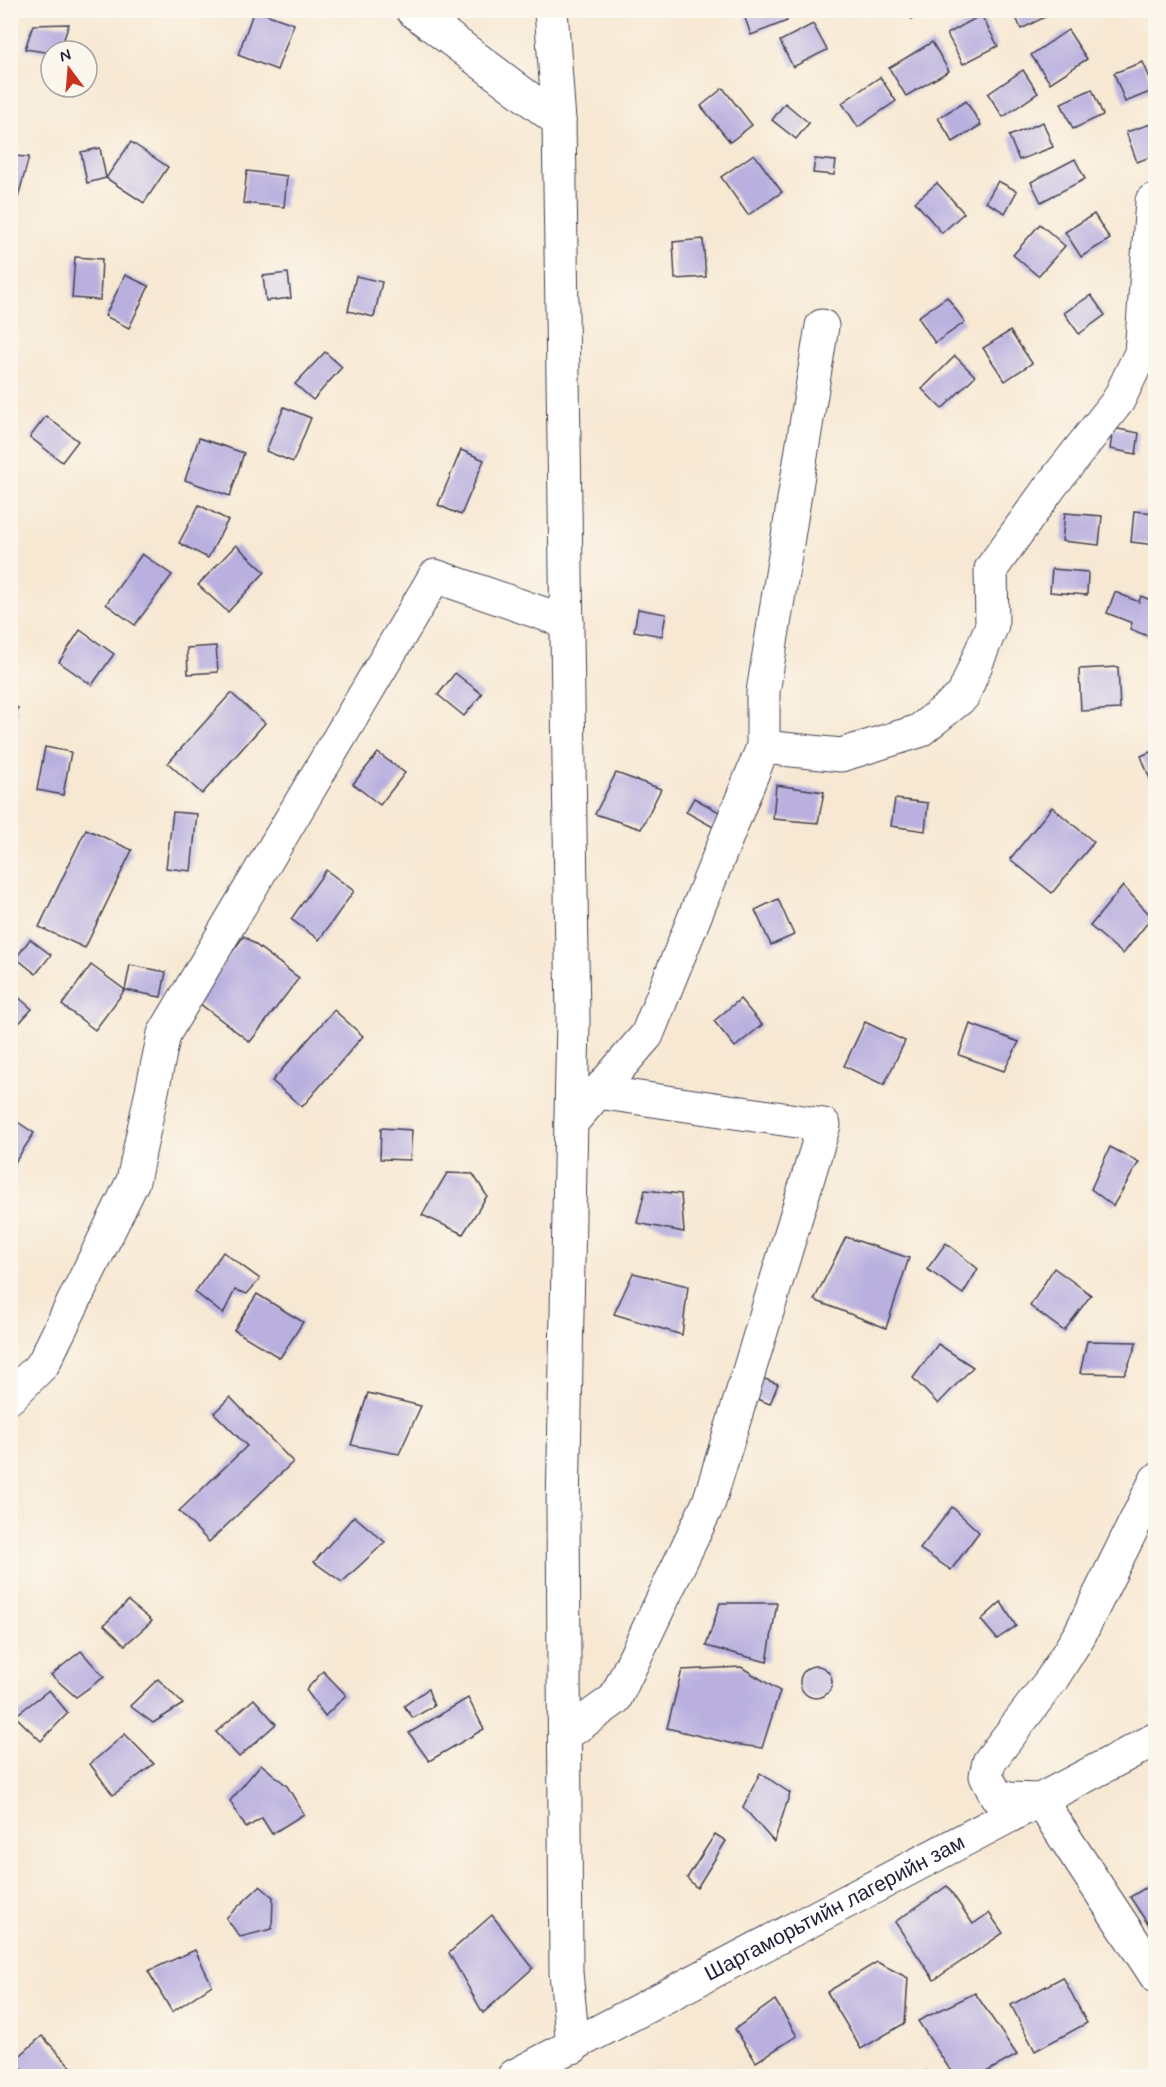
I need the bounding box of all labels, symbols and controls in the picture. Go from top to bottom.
north arrow [39,39,99,99]
text: N [57,44,73,68]
street label: Шаргаморьтийн лагерийн зам [700,1829,970,1988]

